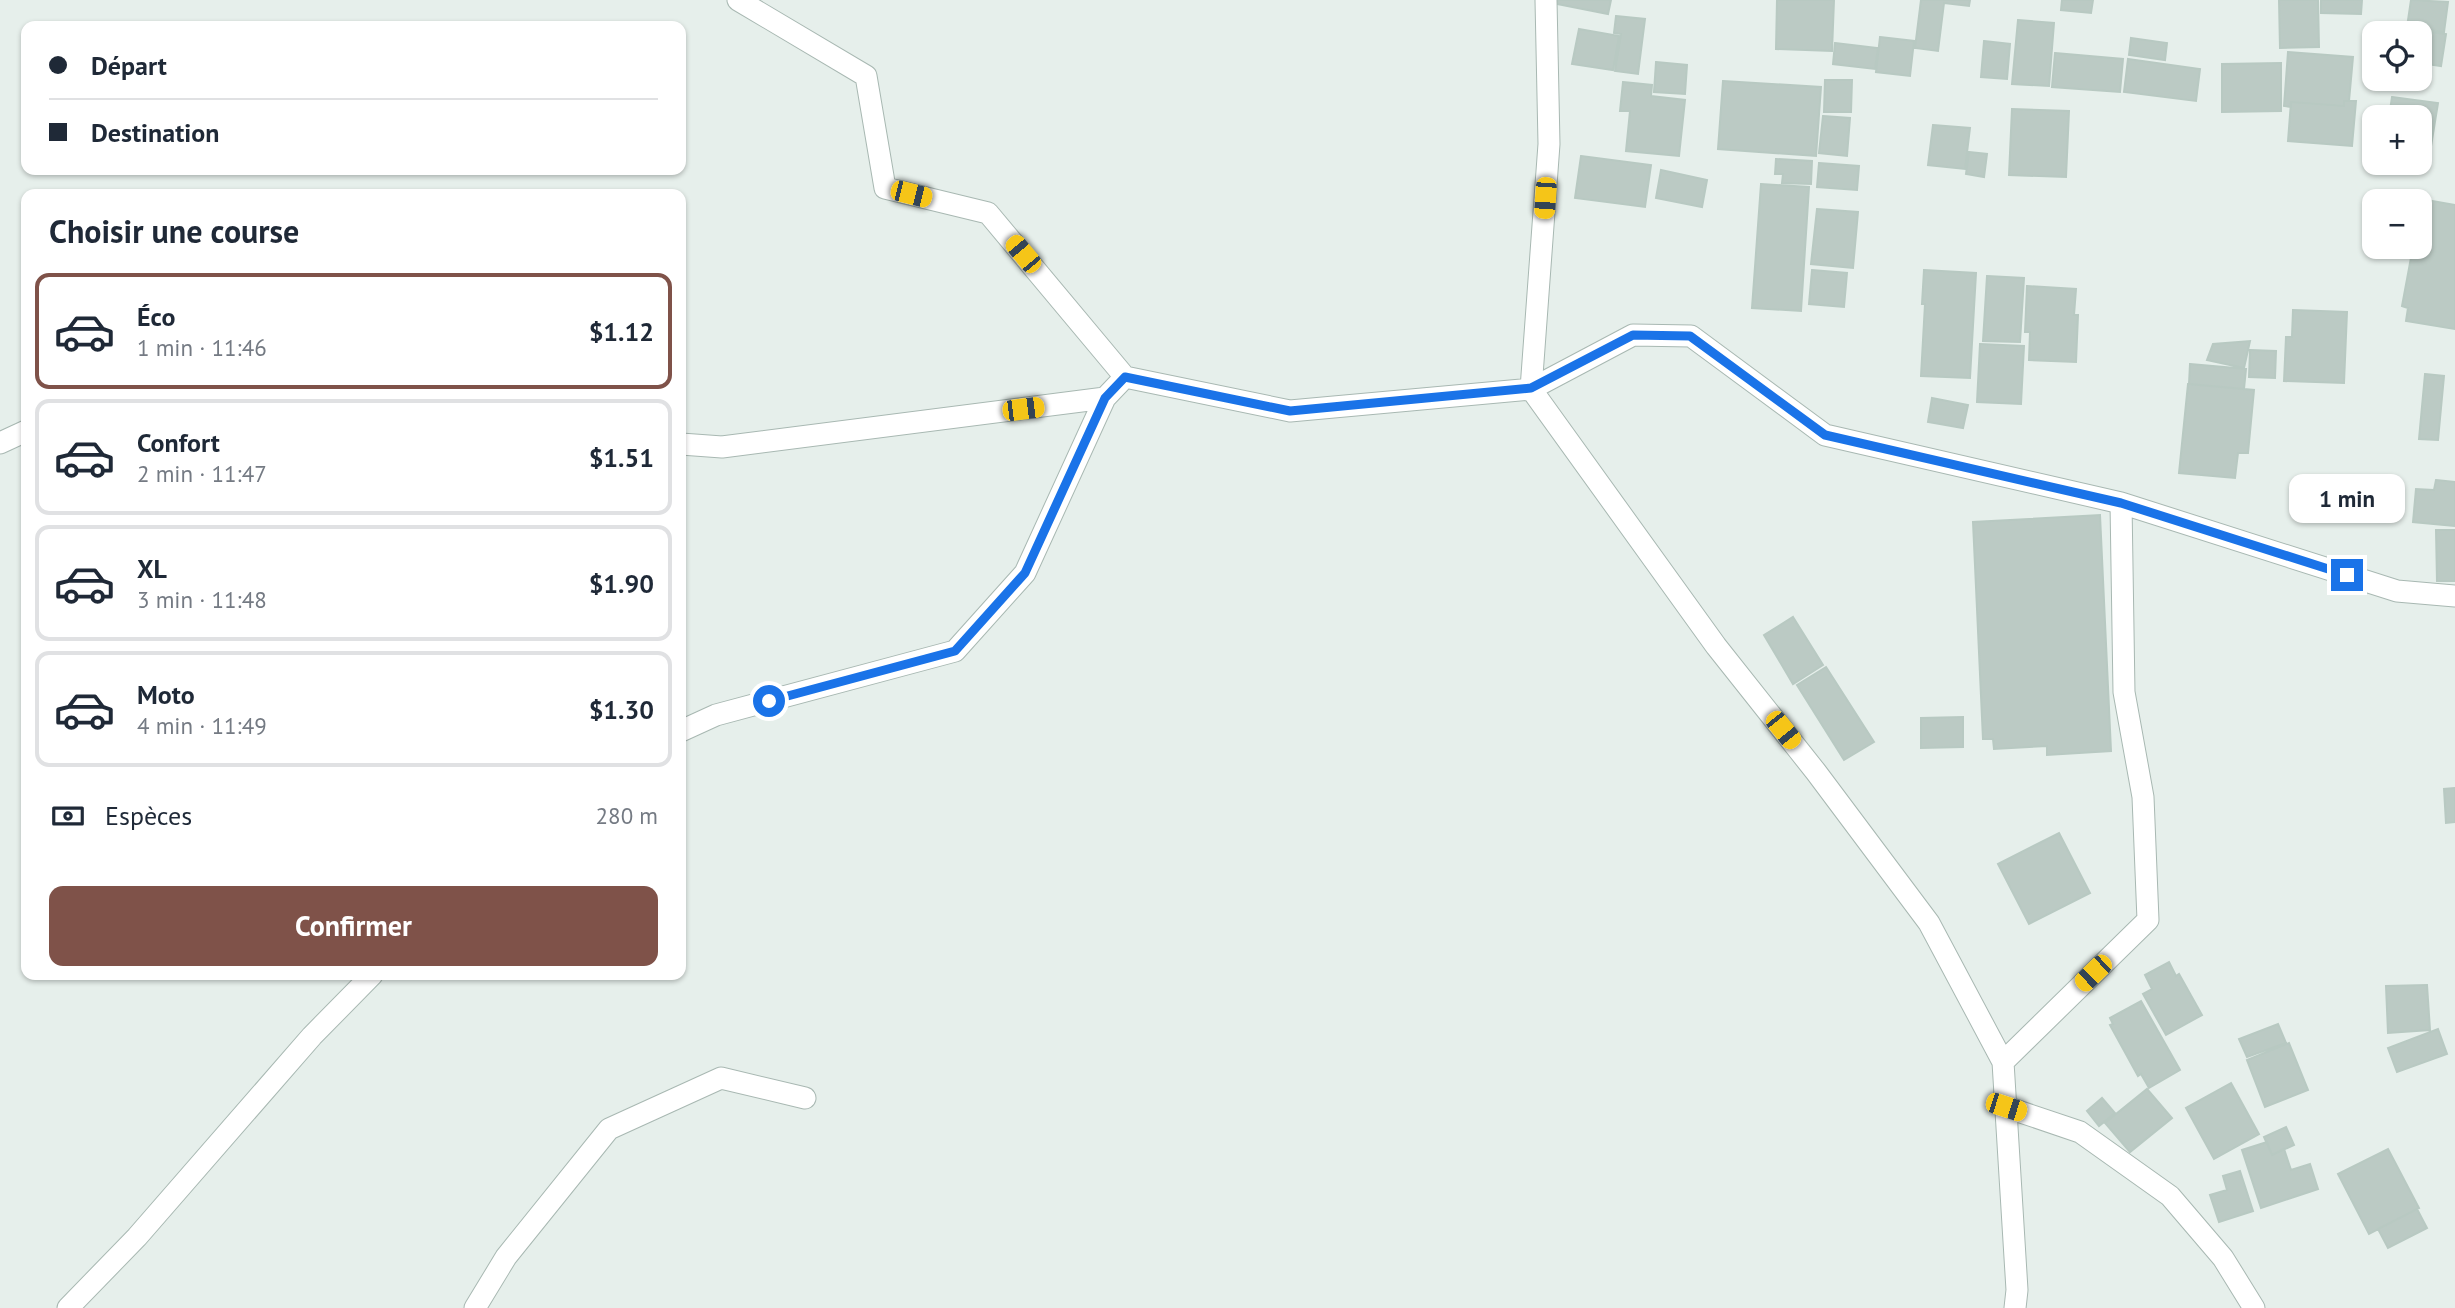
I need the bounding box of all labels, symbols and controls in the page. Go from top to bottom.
map controls [2362,21,2432,259]
button: locate [2362,21,2432,91]
text: Départ [91,49,167,82]
button: + [2362,105,2432,175]
text: Destination [91,116,219,149]
car [1534,176,1557,220]
car [889,179,934,209]
button: − [2362,189,2432,259]
text: Choisir une course [49,210,299,252]
car [1002,231,1045,277]
icon: car [53,300,116,363]
text: Éco [137,300,175,333]
text: $1.12 [589,315,654,348]
text: 1 min · 11:46 [137,333,267,362]
car [1001,396,1046,422]
icon: car [53,426,116,489]
text: Confort [137,426,220,459]
text: $1.51 [589,441,654,474]
text: 2 min · 11:47 [137,459,267,488]
callout: 1 min [2289,474,2405,522]
text: 1 min [2319,484,2375,513]
icon: car [53,552,116,615]
text: XL [137,552,167,585]
route end [2331,559,2363,591]
text: $1.90 [589,567,654,600]
text: 3 min · 11:48 [137,585,267,614]
icon: car [53,678,116,741]
text: Moto [137,678,195,711]
route start [753,685,785,717]
text: $1.30 [589,693,654,726]
car [1762,707,1805,753]
text: 4 min · 11:49 [137,711,267,740]
icon: cash [49,797,87,835]
text: Espèces [105,799,192,832]
text: 280 m [596,801,658,830]
button: Confirmer [49,886,658,966]
car [2071,951,2116,995]
car [1983,1091,2030,1123]

